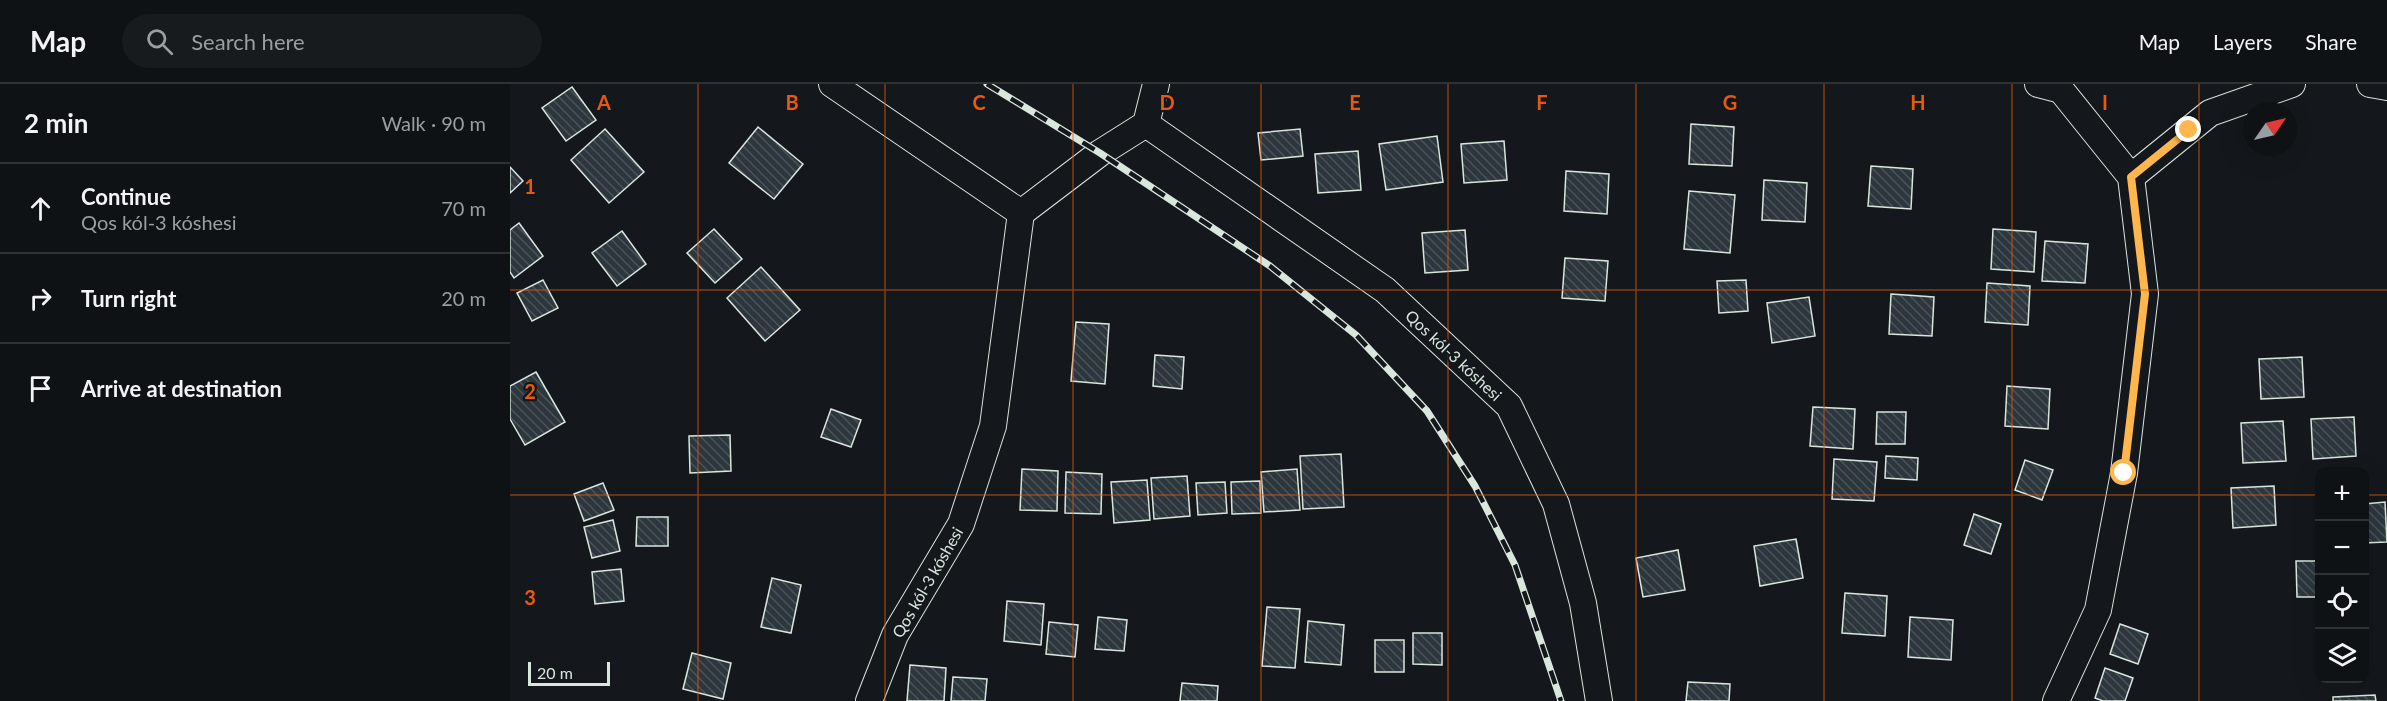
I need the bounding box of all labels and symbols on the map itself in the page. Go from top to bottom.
text: A [596,90,611,114]
text: B [785,90,799,114]
text: C [972,90,986,114]
text: D [1159,90,1175,114]
text: E [1349,90,1361,114]
text: F [1536,90,1548,114]
text: G [1723,90,1737,114]
text: H [1910,90,1926,114]
text: I [2102,90,2108,114]
north arrow [2243,102,2297,156]
route end [2175,116,2201,142]
text: 1 [524,174,536,198]
street label: Qos kól-3 kóshesi [1402,306,1506,404]
text: 2 [524,379,536,403]
route start [2110,459,2136,485]
street label: Qos kól-3 kóshesi [888,523,966,641]
text: 3 [524,585,536,609]
scale bar [528,659,610,686]

